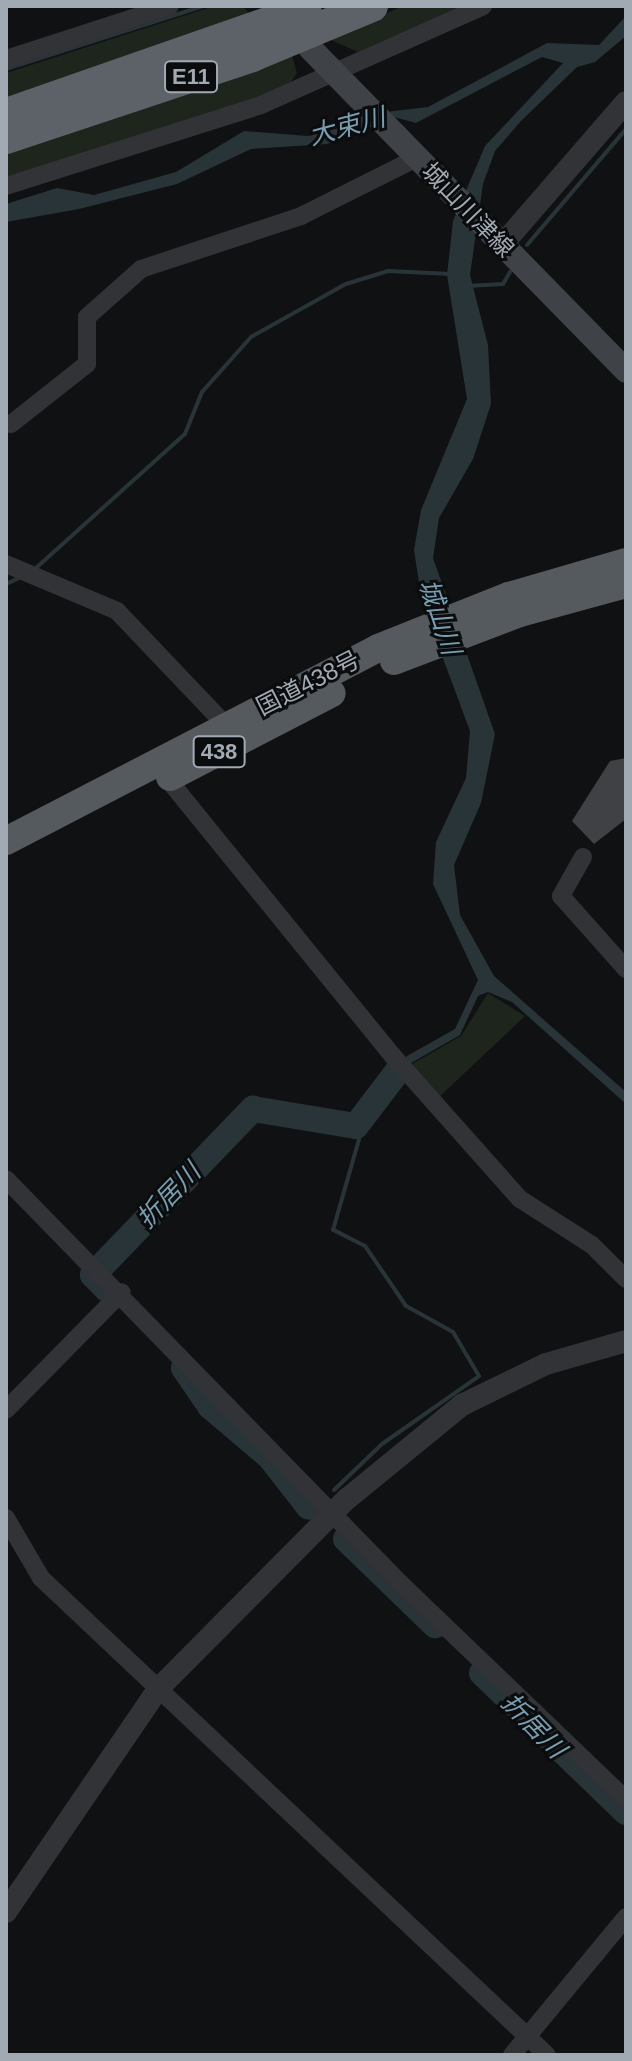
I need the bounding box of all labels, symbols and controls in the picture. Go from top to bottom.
road number: E11 [163,59,219,95]
water label: 大束川 [305,102,389,152]
street label: 城山川津線 [416,157,520,263]
water label: 城山川 [412,575,466,659]
street label: 国道438号 [252,645,364,721]
road number: 438 [191,734,247,770]
water label: 折居川 [131,1157,207,1235]
water label: 折居川 [495,1687,571,1765]

